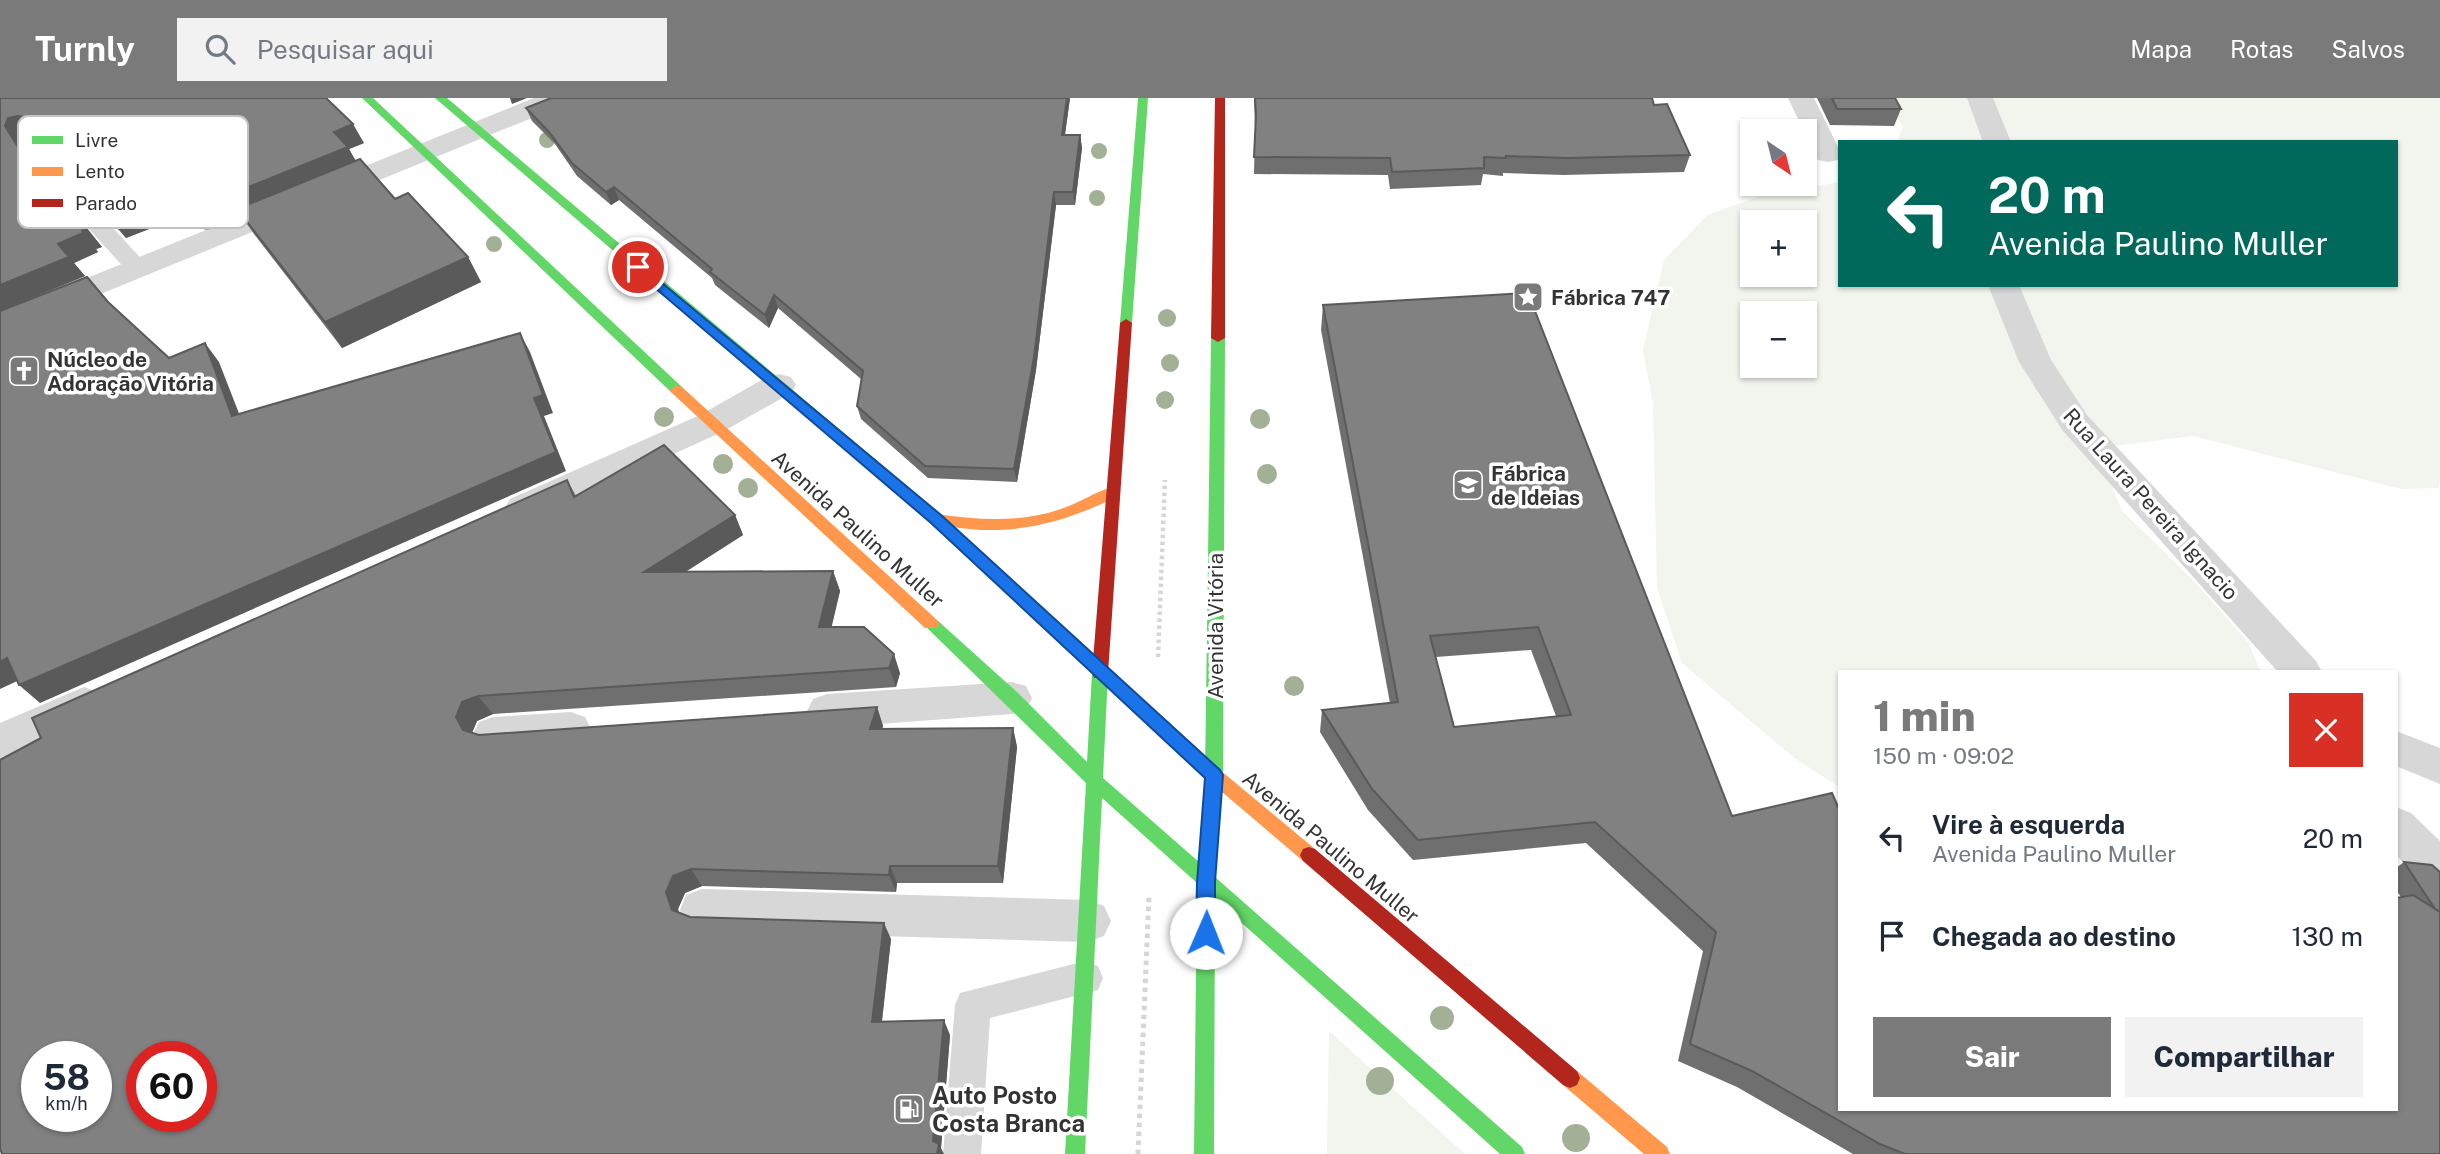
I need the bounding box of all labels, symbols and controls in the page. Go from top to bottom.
search box [177,18,667,81]
text: Turnly [35,30,135,68]
icon: search [201,30,239,68]
text: Pesquisar aqui [257,34,434,65]
text: Mapa [2130,35,2192,63]
text: Rotas [2230,35,2293,63]
text: Salvos [2331,35,2405,63]
legend [18,116,248,228]
north arrow [1740,119,1816,196]
map controls [1740,119,1817,378]
text: Livre [75,129,118,151]
text: Lento [75,160,125,182]
text: 20 m [1988,166,2106,224]
icon: left [1873,168,1964,259]
text: Parado [75,192,137,214]
button: + [1740,210,1817,287]
text: Avenida Paulino Muller [1988,225,2328,262]
pin [608,237,668,297]
icon: arrive [619,248,657,286]
place icon: Fábrica 747 [1511,280,1545,314]
place label: Fábrica 747 [1551,285,1670,310]
button: − [1740,301,1817,378]
place label: Núcleo de Adoração Vitória [47,347,214,396]
church icon: Núcleo de Adoração Vitória [7,354,41,388]
street label: Rua Laura Pereira Ignacio [2058,403,2244,605]
street label: Avenida Paulino Muller [767,445,949,613]
place label: Fábrica de Ideias [1491,461,1580,510]
school or university icon: Fábrica de Ideias [1451,468,1485,502]
street label: Avenida Vitória [1203,553,1228,699]
text: 1 min [1873,691,1976,740]
button: close [2289,693,2363,767]
text: 150 m · 09:02 [1873,742,2014,769]
street label: Avenida Paulino Muller [1238,766,1424,928]
text: Vire à esquerda [1932,809,2125,840]
icon: left [1873,819,1911,857]
text: 20 m [2303,823,2363,854]
text: Avenida Paulino Muller [1932,840,2176,867]
position arrow [1169,896,1243,970]
icon: arrive [1873,917,1911,955]
text: Chegada ao destino [1932,921,2176,952]
text: 130 m [2291,921,2363,952]
button: Sair [1873,1017,2111,1097]
button: Compartilhar [2125,1017,2363,1097]
speed limit sign: 60 [126,1041,217,1132]
text: 58 [43,1057,90,1098]
place label: Auto Posto Costa Branca [932,1081,1085,1137]
fuel station icon: Auto Posto Costa Branca [892,1092,926,1126]
text: km/h [45,1093,88,1114]

